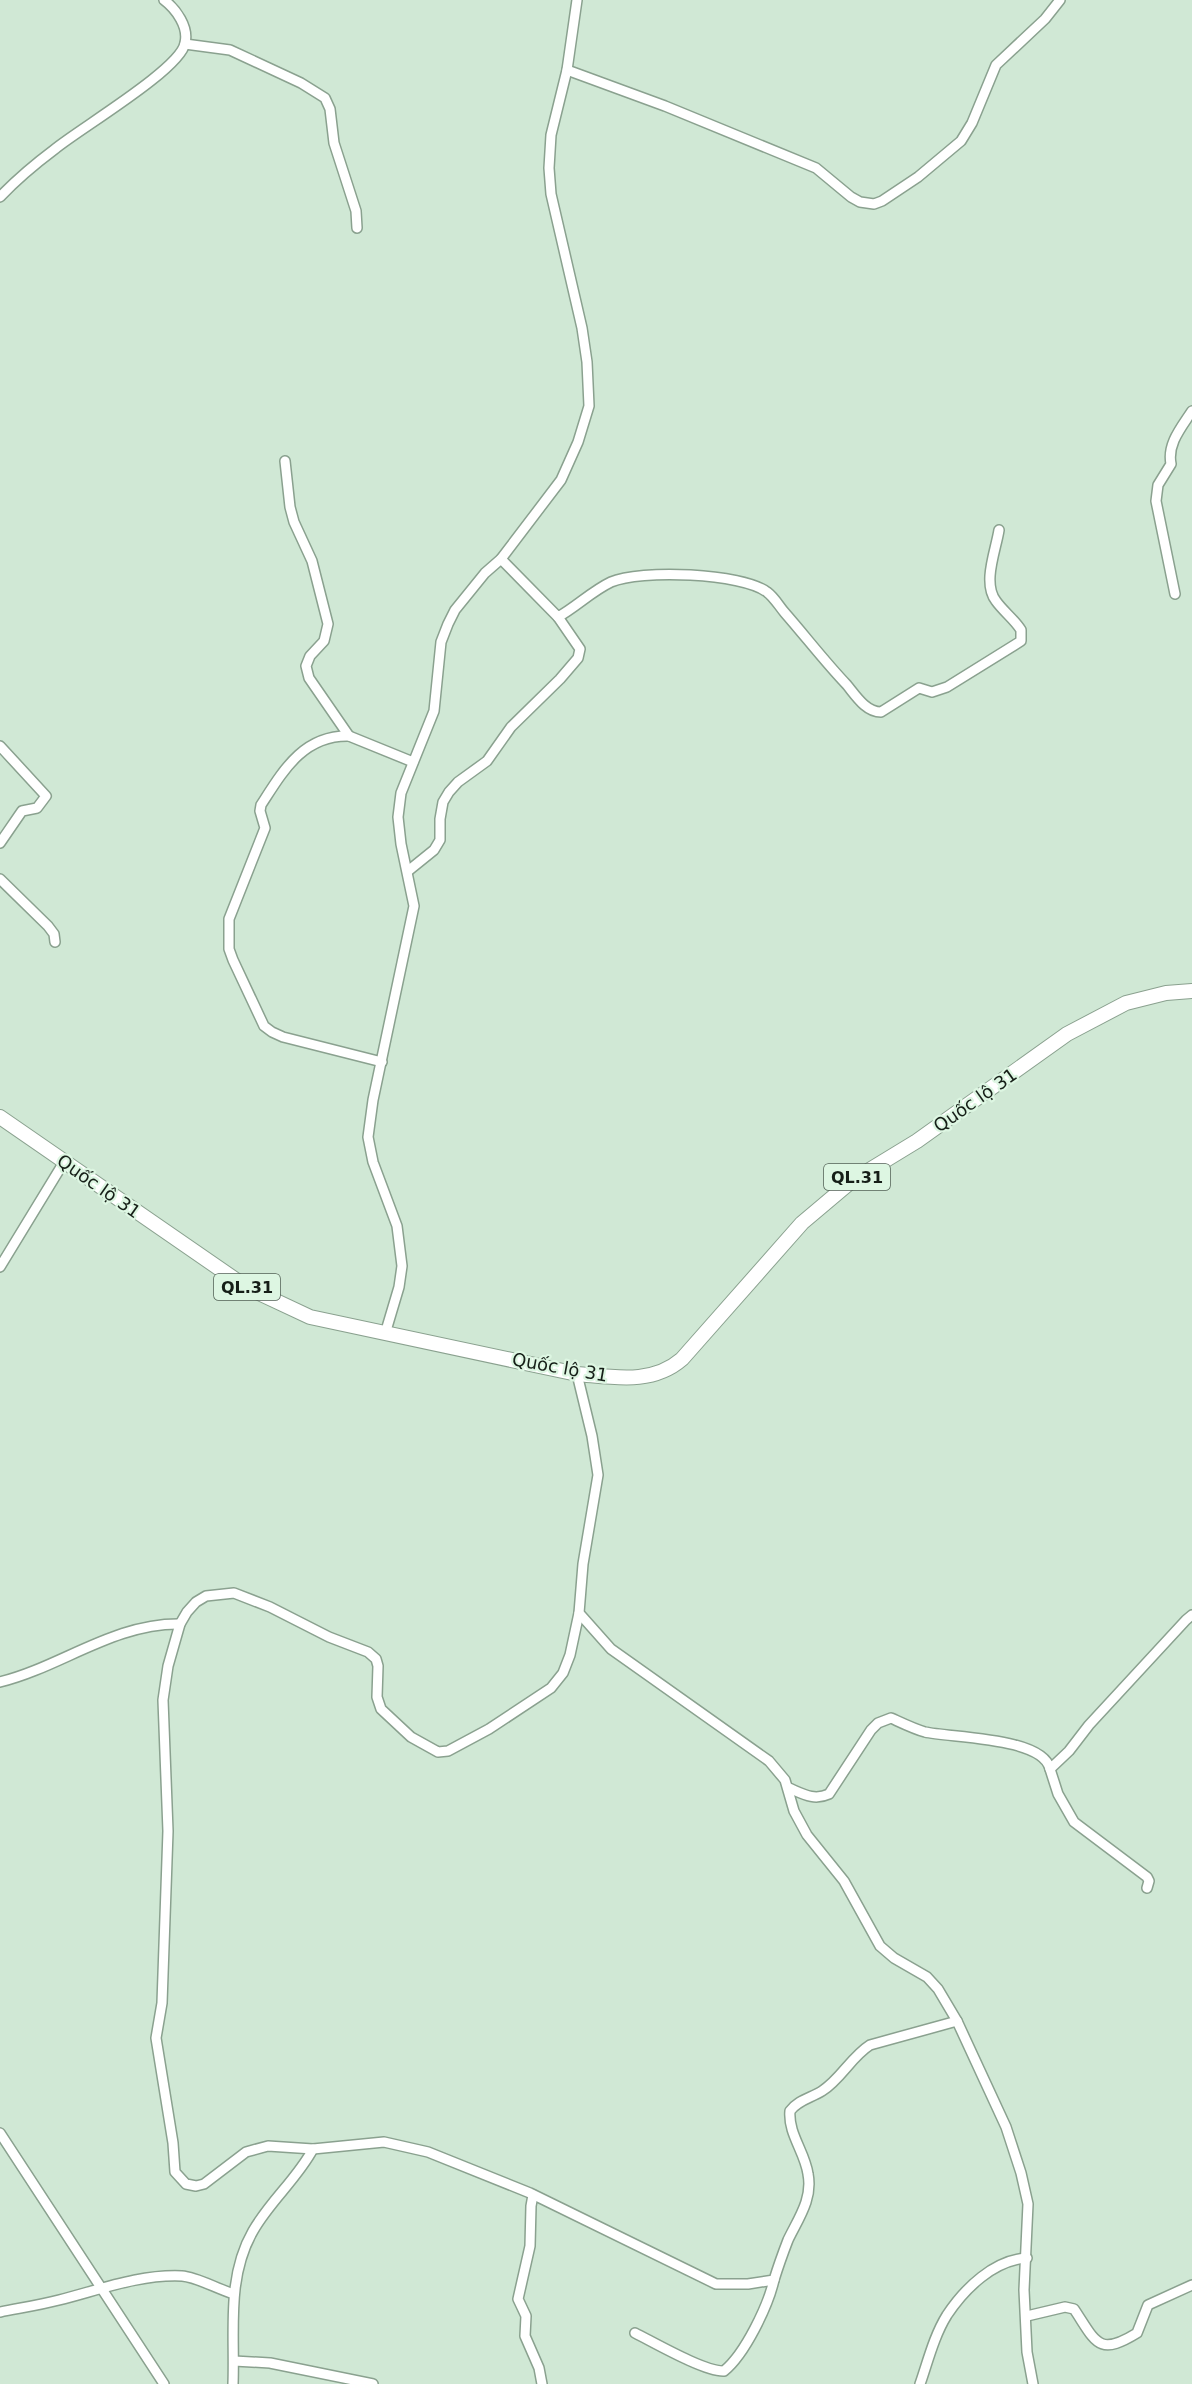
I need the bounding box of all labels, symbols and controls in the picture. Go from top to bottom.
street label: Quốc lộ 31 [929,1064,1021,1136]
street label: Quốc lộ 31 [53,1150,145,1222]
road number: QL.31 [824,1164,890,1190]
road number: QL.31 [214,1274,280,1300]
street label: Quốc lộ 31 [510,1348,610,1386]

